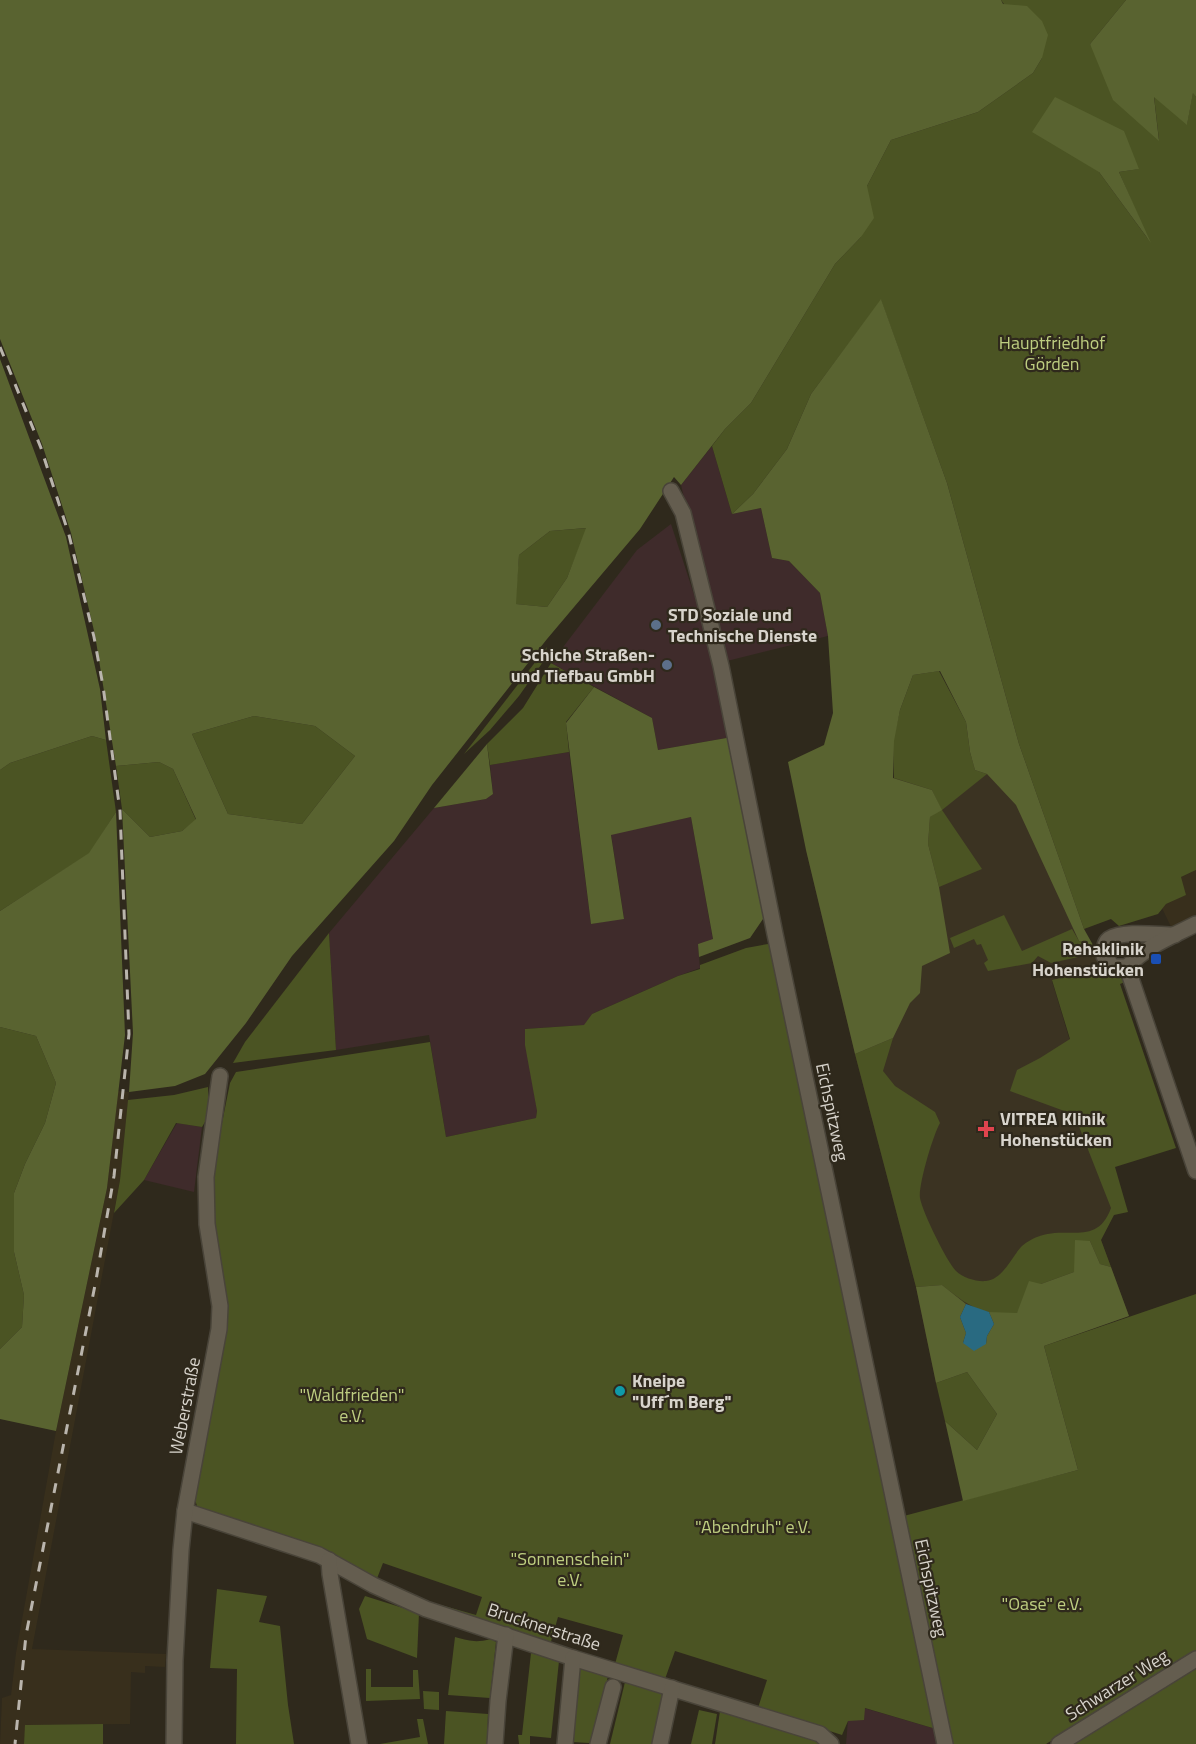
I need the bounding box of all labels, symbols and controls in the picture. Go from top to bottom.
park label: Hauptfriedhof Görden [999,329,1105,377]
place label: STD Soziale und Technische Dienste [668,601,817,649]
marker: STD Soziale und Technische Dienste [649,618,663,632]
place label: Schiche Straßen- und Tiefbau GmbH [511,641,655,689]
marker: Schiche Straßen- und Tiefbau GmbH [660,658,674,672]
place label: Rehaklinik Hohenstücken [1032,935,1145,983]
marker: Rehaklinik Hohenstücken [1149,952,1163,966]
street label: Eichspitzweg [809,1060,856,1163]
place label: VITREA Klinik Hohenstücken [1000,1105,1112,1153]
marker: VITREA Klinik Hohenstücken [977,1120,995,1138]
street label: Weberstraße [162,1355,207,1457]
place label: Kneipe "Uff´m Berg" [632,1367,732,1415]
park label: "Waldfrieden" e.V. [299,1381,405,1429]
marker: Kneipe "Uff´m Berg" [613,1384,627,1398]
park label: "Abendruh" e.V. [695,1513,811,1540]
street label: Eichspitzweg [908,1536,955,1639]
park label: "Sonnenschein" e.V. [510,1545,630,1593]
park label: "Oase" e.V. [1002,1590,1082,1617]
street label: Brucknerstraße [484,1596,604,1658]
street label: Schwarzer Weg [1060,1642,1174,1727]

